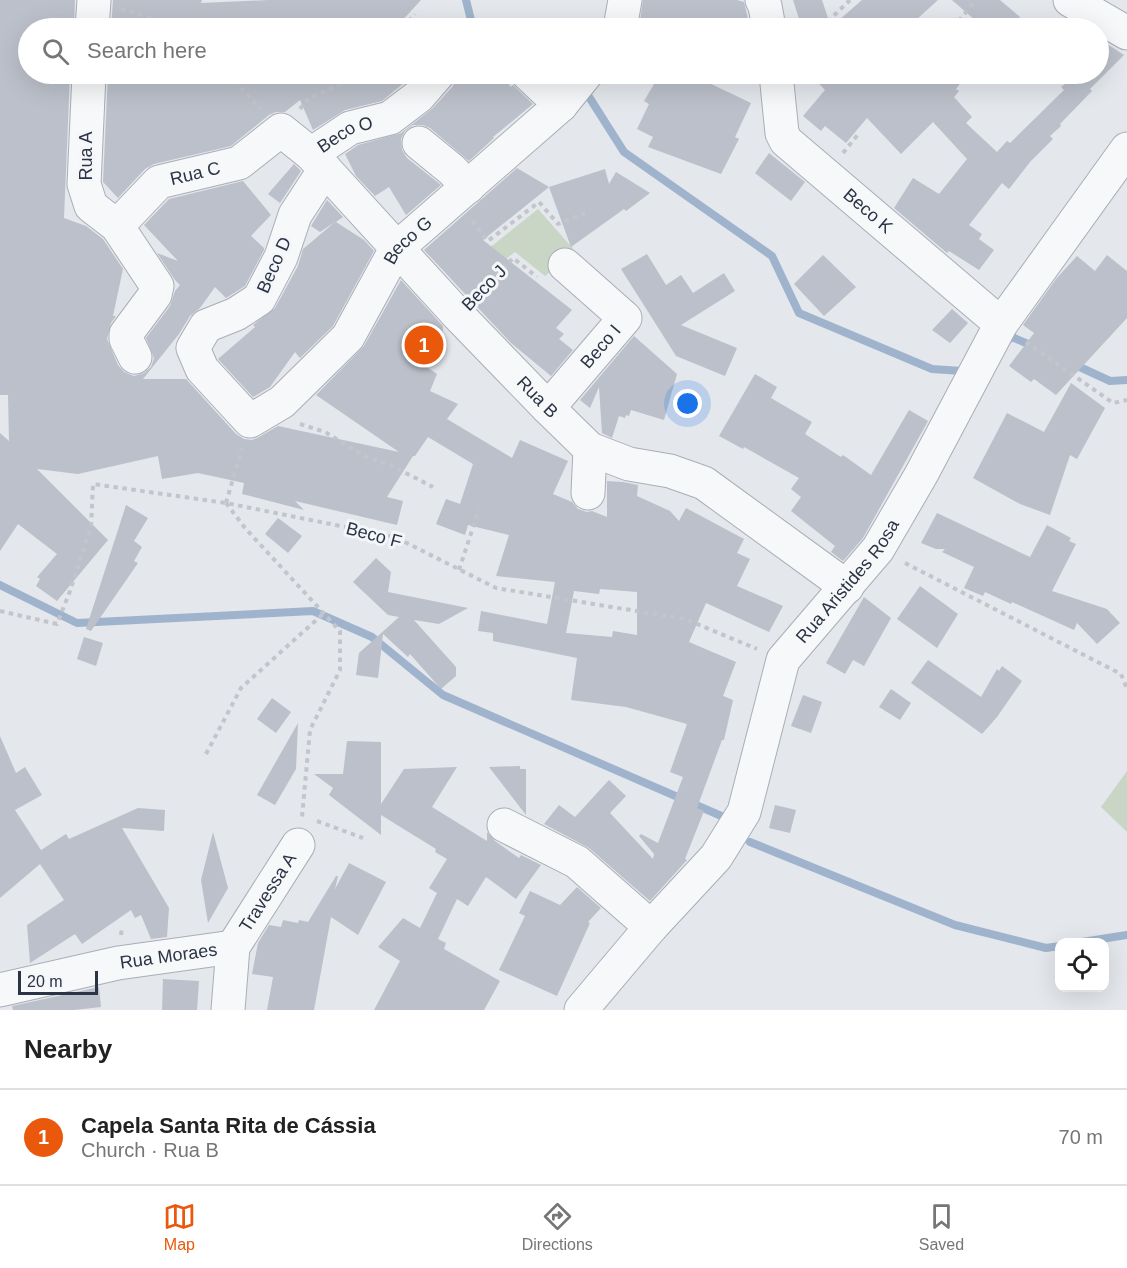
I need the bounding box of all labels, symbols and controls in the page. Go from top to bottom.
search box [18,18,1109,84]
icon: search [39,35,72,68]
text: Search here [87,38,207,63]
street label: Beco O [314,113,375,157]
street label: Rua A [76,131,96,181]
street label: Rua C [168,158,222,189]
street label: Beco K [839,184,897,237]
street label: Beco G [380,212,436,268]
street label: Beco D [253,234,295,296]
street label: Beco J [458,261,510,315]
street label: Beco I [576,321,625,372]
pin: 1 [404,322,444,368]
street label: Rua B [513,372,562,422]
your location [673,389,702,418]
street label: Rua Aristides Rosa [792,515,903,647]
street label: Beco F [344,518,404,552]
street label: Travessa A [235,849,300,935]
map controls [1055,938,1109,992]
button: locate [1055,938,1109,992]
street label: Rua Moraes [119,939,218,973]
scale bar [18,968,98,996]
text: 20 m [27,973,63,990]
text: Nearby [24,1034,112,1064]
text: Capela Santa Rita de Cássia [81,1113,376,1138]
text: 1 [38,1126,49,1148]
text: 70 m [1059,1126,1103,1148]
text: Church · Rua B [81,1139,219,1161]
tab: Map [163,1200,196,1254]
tab: Directions [522,1200,593,1254]
tab: Saved [919,1200,964,1254]

